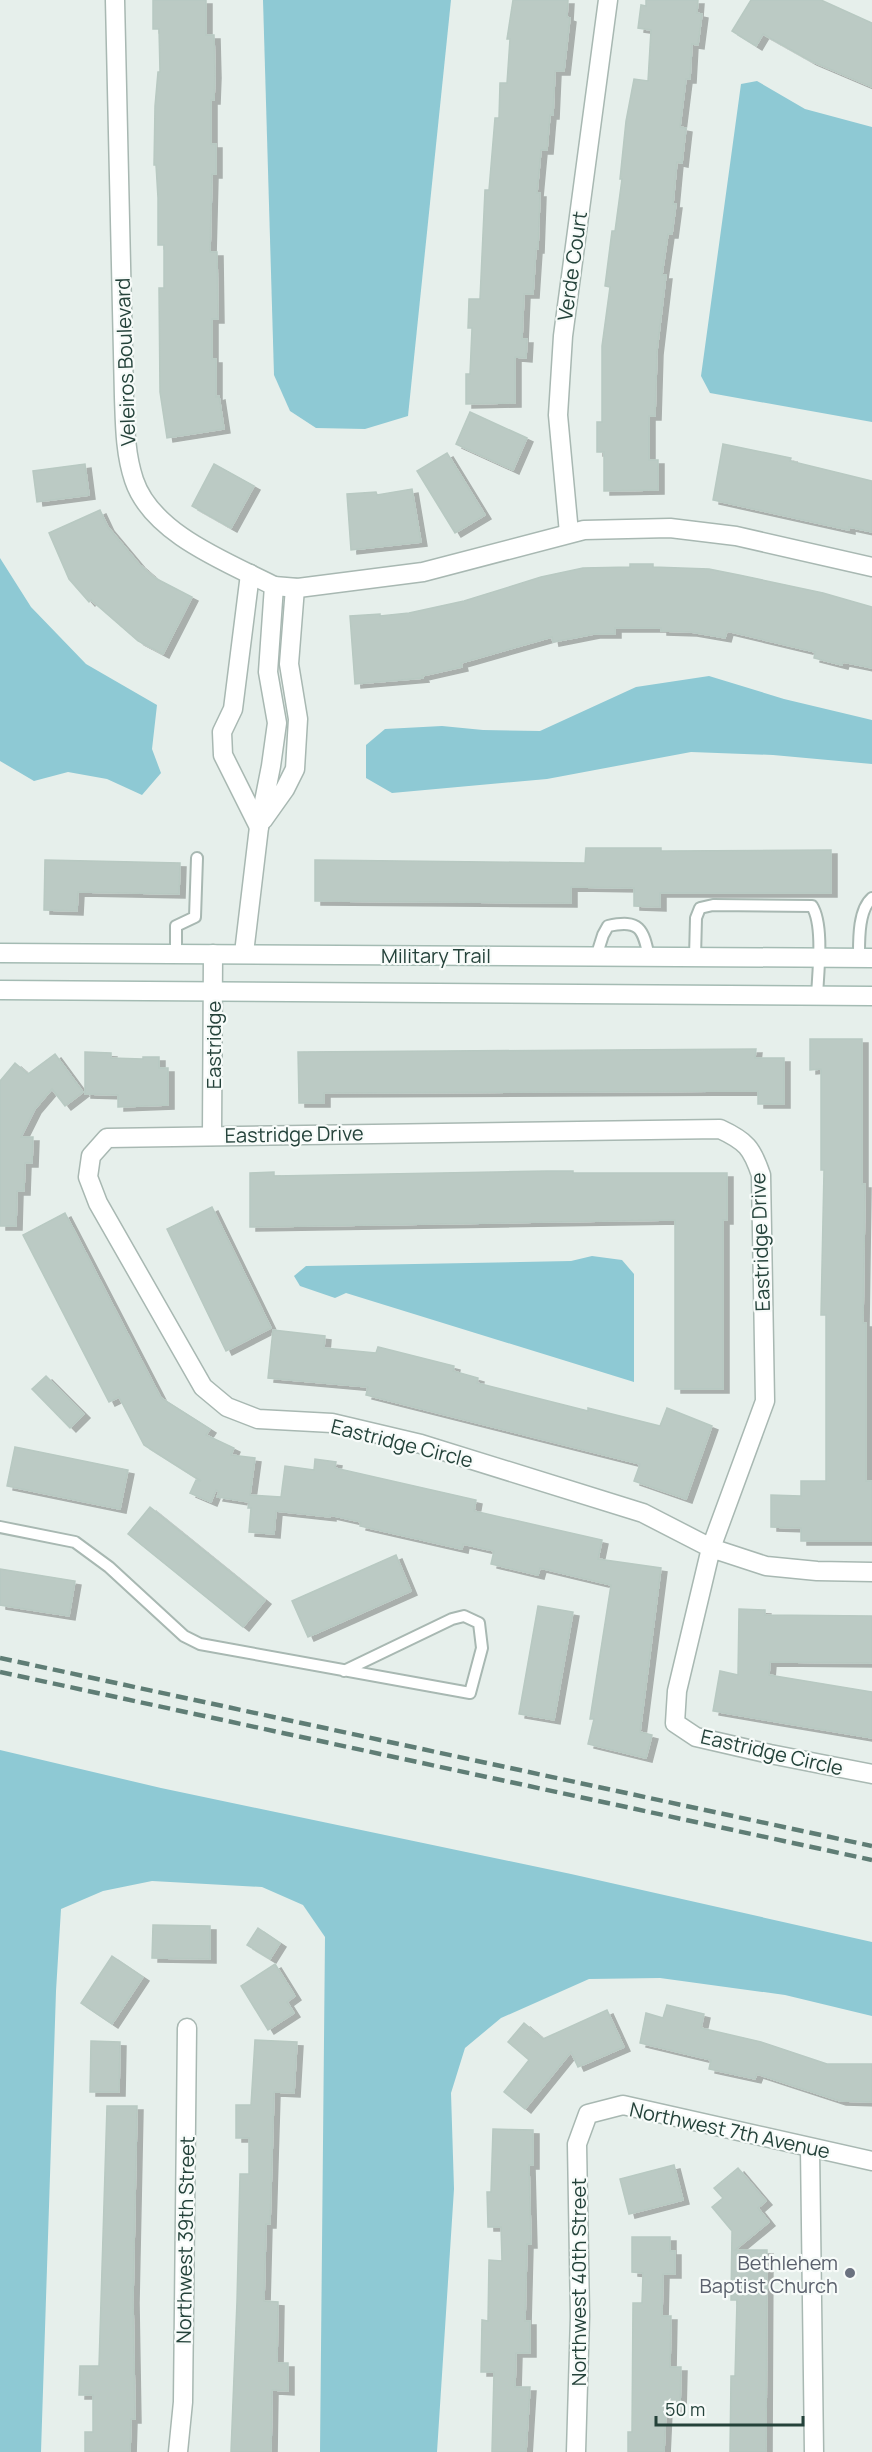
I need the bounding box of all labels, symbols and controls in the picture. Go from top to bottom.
street label: Verde Court [551,209,593,323]
street label: Veleiros Boulevard [109,277,141,447]
street label: Military Trail [381,942,491,969]
street label: Eastridge [200,1001,227,1089]
street label: Eastridge Drive [224,1119,364,1149]
street label: Eastridge Drive [744,1172,776,1312]
street label: Eastridge Circle [328,1412,476,1474]
street label: Eastridge Circle [698,1722,846,1782]
street label: Northwest 7th Avenue [627,2096,833,2164]
street label: Northwest 39th Street [170,2136,200,2344]
street label: Northwest 40th Street [565,2178,592,2386]
place label: Bethlehem Baptist Church [700,2249,838,2299]
marker: Bethlehem Baptist Church [843,2266,857,2280]
scale bar [656,2389,803,2427]
text: 50 m [665,2397,705,2421]

